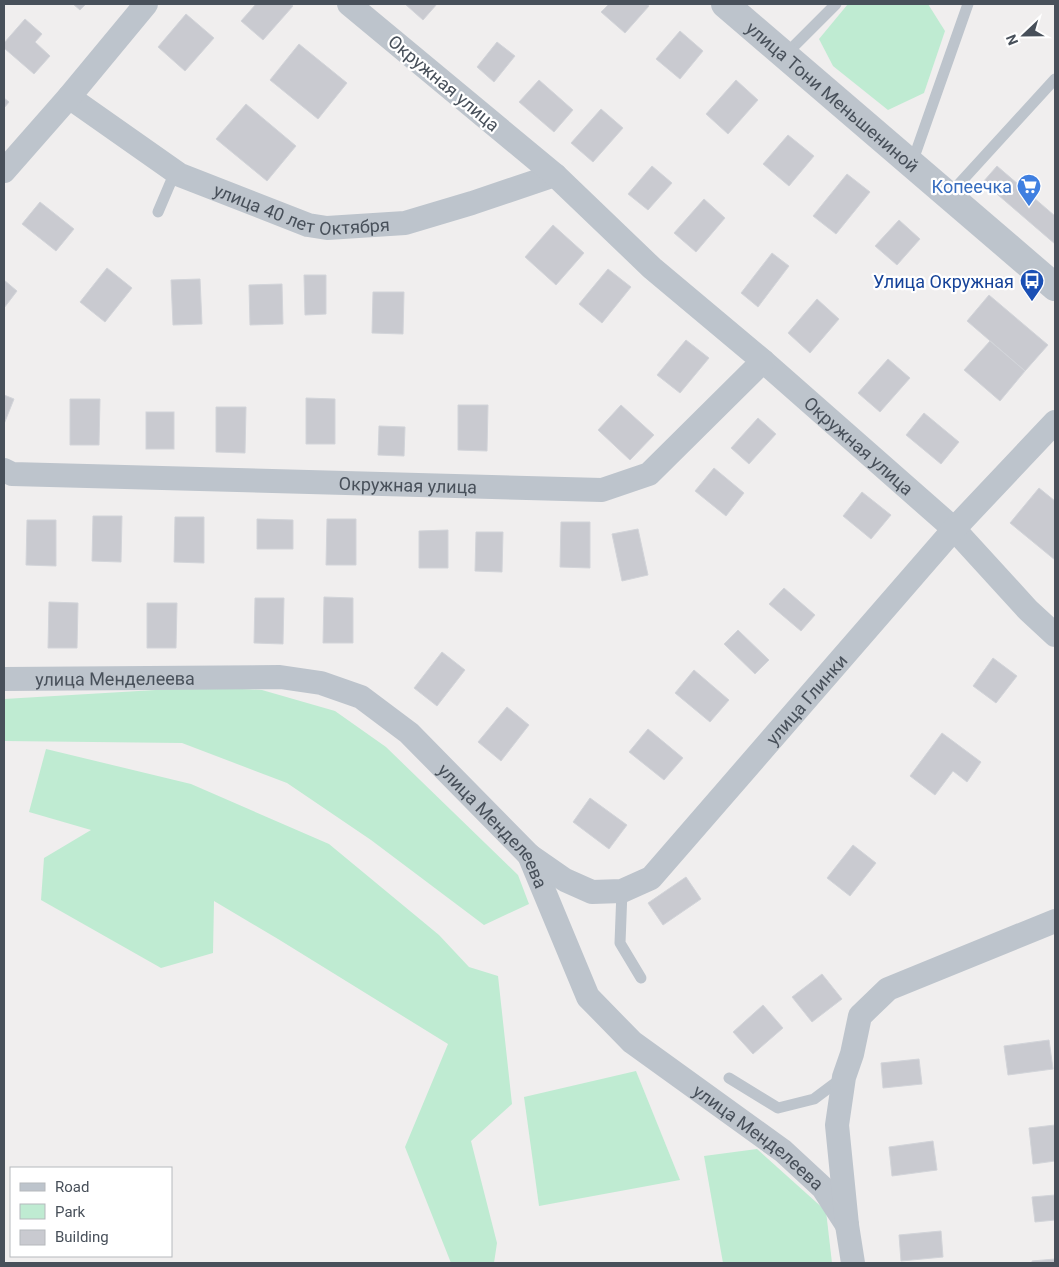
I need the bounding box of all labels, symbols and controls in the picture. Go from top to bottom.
north arrow [999,10,1049,60]
street label: улица Тони Меньшениной [742,17,923,176]
street label: Окружная улица [384,30,504,136]
text: N [1003,32,1021,47]
supermarket icon: Копеечка [1016,173,1042,207]
place label: Копеечка [932,176,1012,197]
street label: улица 40 лет Октября [211,179,390,239]
bus stop icon: Улица Окружная [1019,268,1045,302]
place label: Улица Окружная [873,271,1014,292]
street label: Окружная улица [800,392,918,499]
street label: Окружная улица [338,472,477,497]
street label: улица Глинки [761,650,851,749]
street label: улица Менделеева [35,667,195,689]
street label: улица Менделеева [434,759,552,891]
street label: улица Менделеева [690,1079,828,1194]
legend [10,1167,172,1257]
text: Road [55,1178,89,1196]
text: Park [55,1203,86,1221]
text: Building [55,1228,109,1246]

